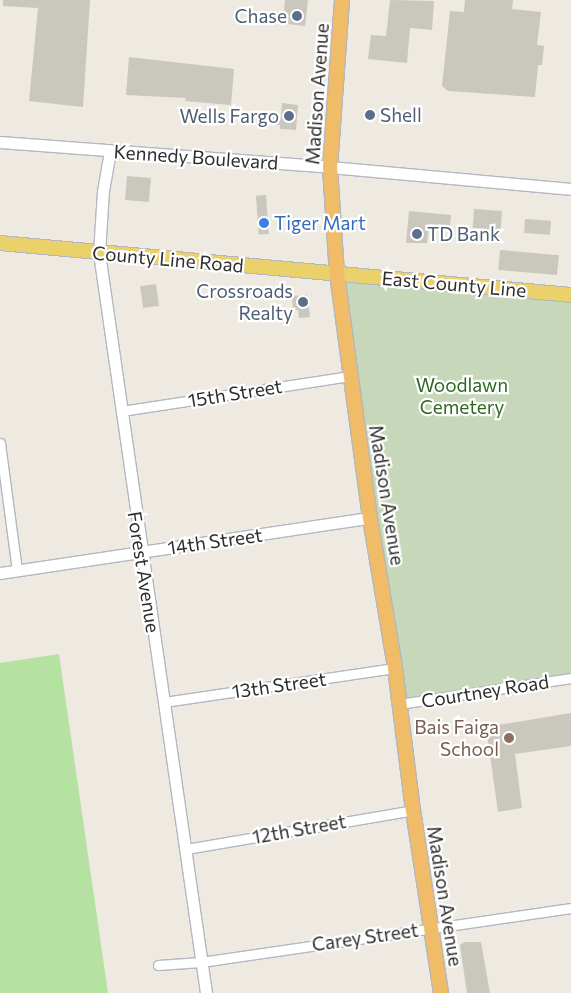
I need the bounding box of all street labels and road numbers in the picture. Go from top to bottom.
street label: Madison Avenue [301,23,333,165]
street label: Kennedy Boulevard [113,140,279,174]
street label: County Line Road [91,241,245,277]
street label: East County Line [381,266,527,302]
street label: 15th Street [186,374,284,412]
street label: Madison Avenue [365,423,409,567]
street label: Forest Avenue [123,510,165,634]
street label: 14th Street [166,523,264,559]
street label: 13th Street [230,667,328,703]
street label: Courtney Road [420,670,550,712]
street label: 12th Street [250,810,348,848]
street label: Madison Avenue [423,824,467,968]
street label: Carey Street [310,918,420,956]

